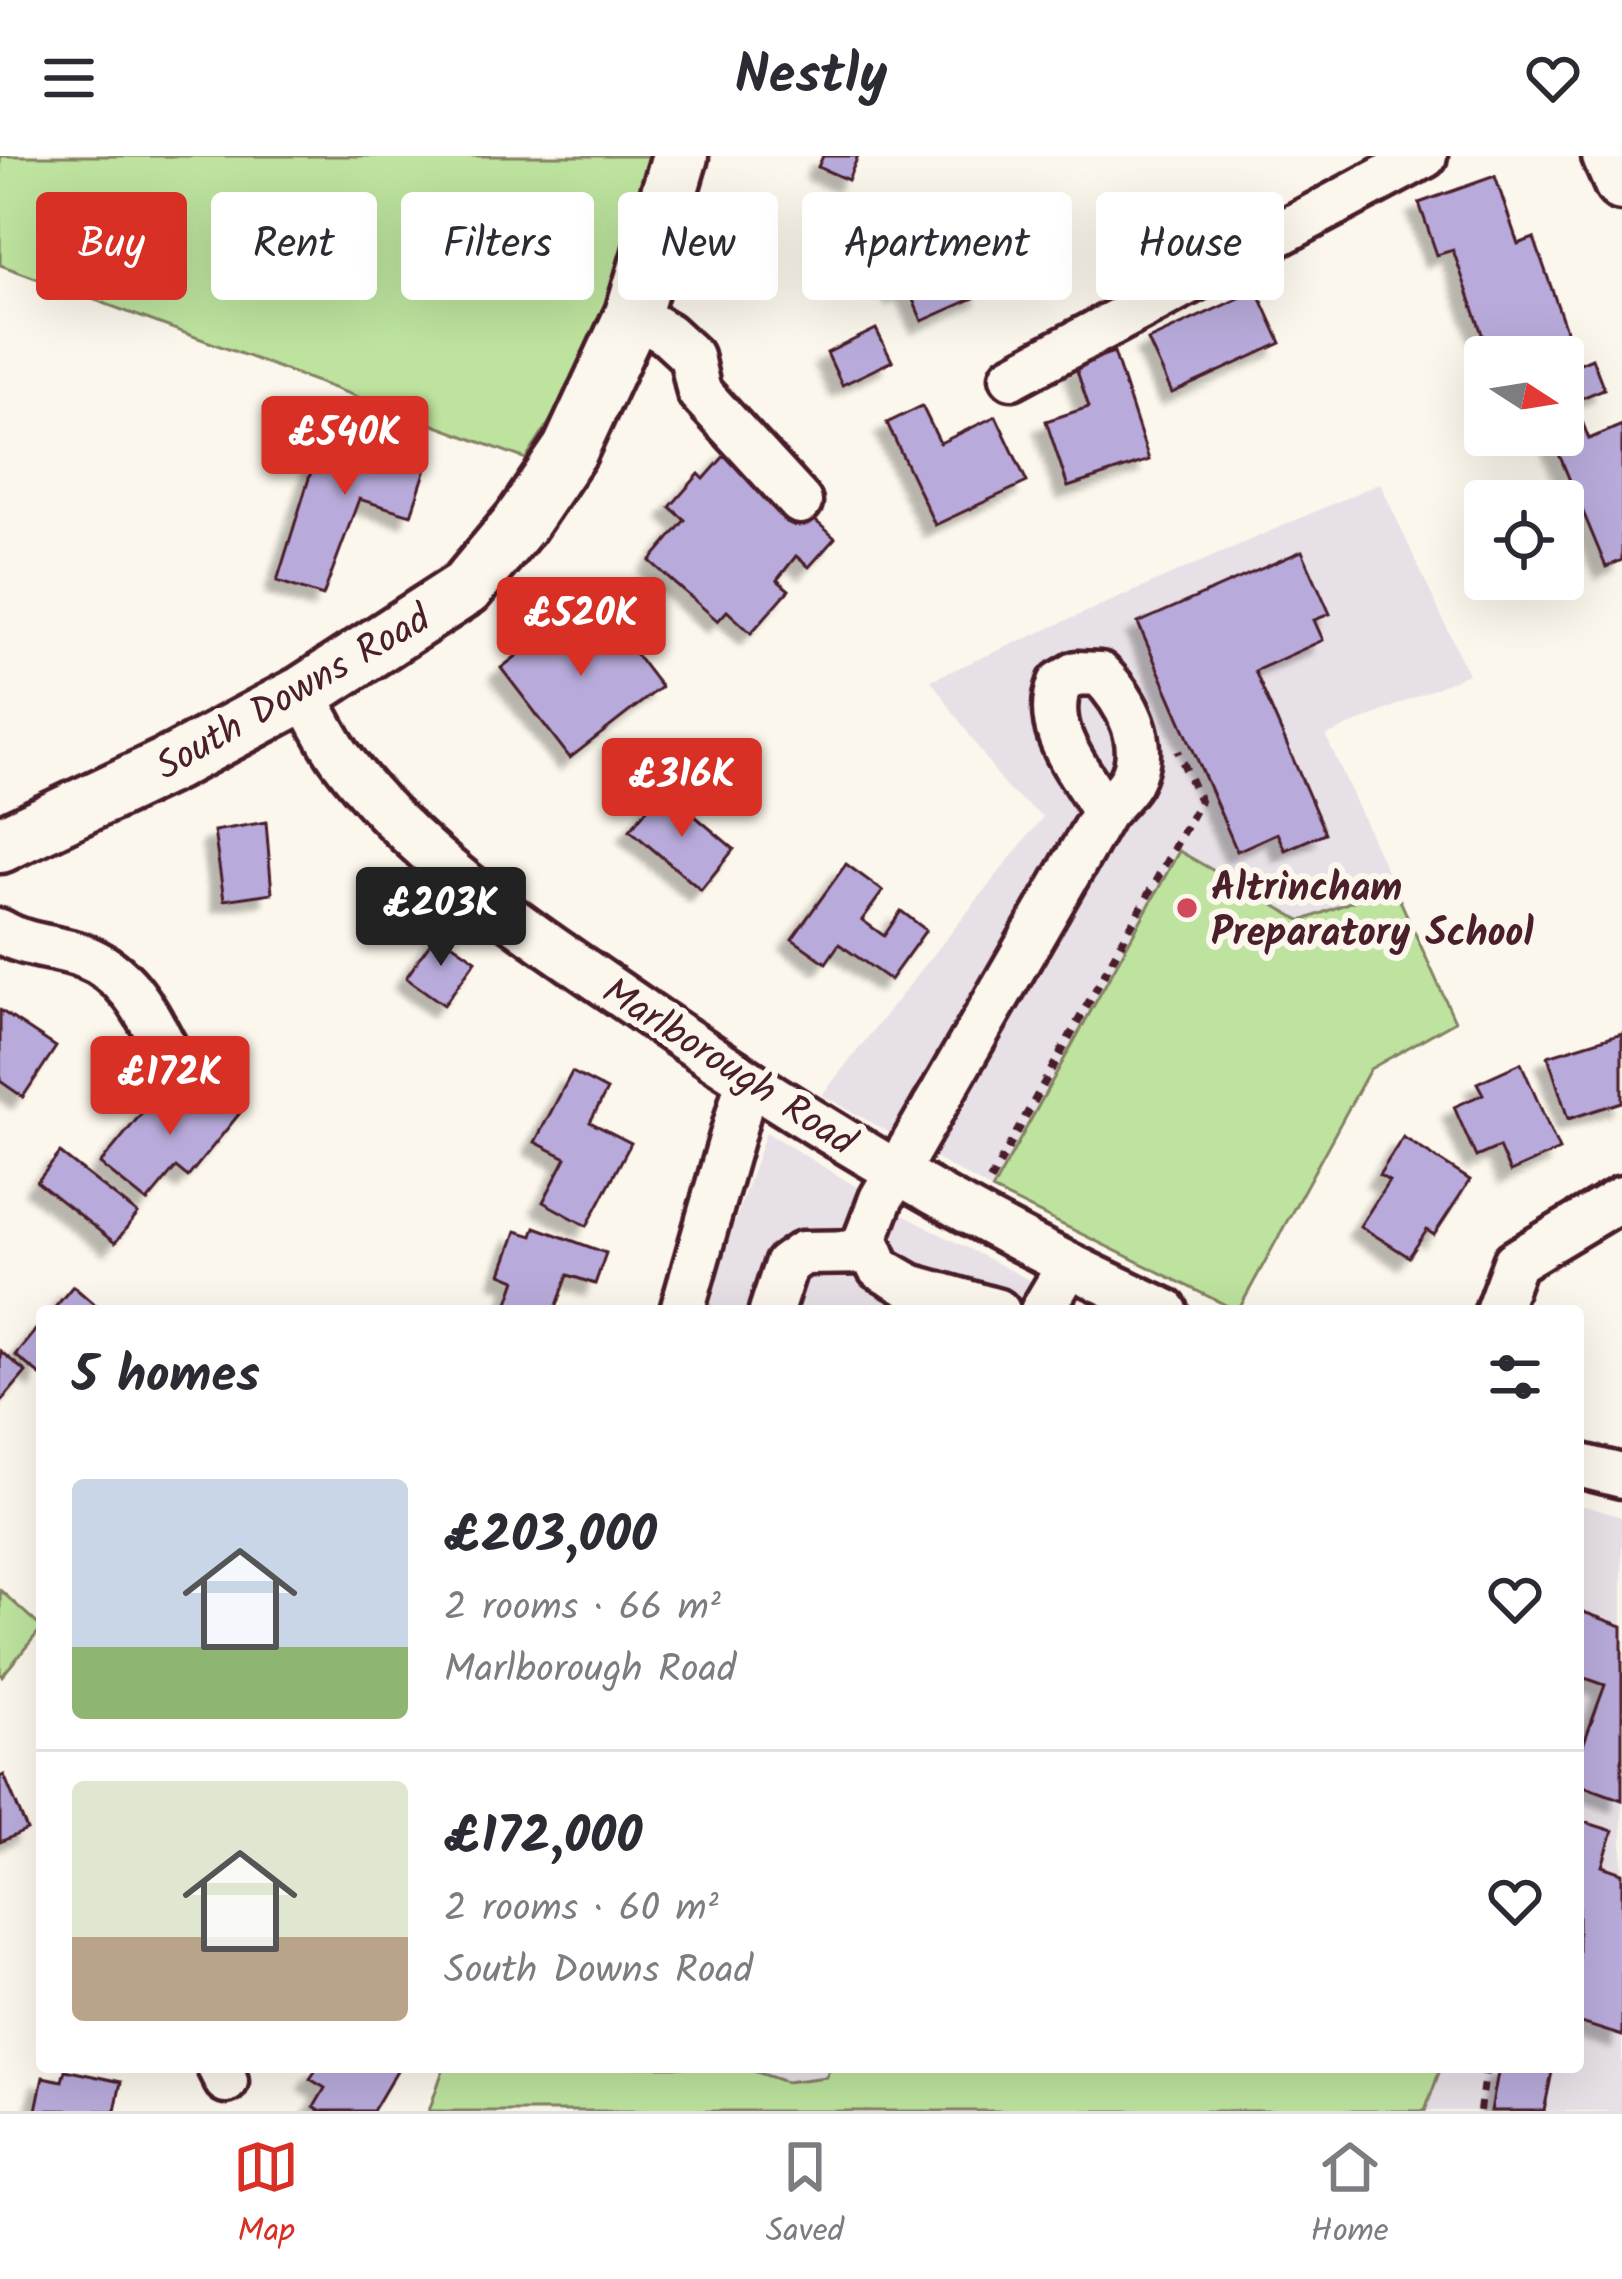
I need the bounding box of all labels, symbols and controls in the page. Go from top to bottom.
text: Nestly [735,35,887,121]
icon: menu [36,45,102,111]
icon: heart [1520,45,1586,111]
chip: Buy [36,192,187,300]
chip: Rent [211,192,377,300]
chip: Filters [401,192,594,300]
chip: New [618,192,778,300]
chip: Apartment [802,192,1072,300]
chip: House [1096,192,1284,300]
north arrow [1464,336,1584,456]
map controls [1464,336,1584,600]
pin: £540K [261,396,429,498]
text: £540K [288,404,402,466]
button: locate [1464,480,1584,600]
pin: £520K [497,577,665,679]
text: £520K [524,585,638,647]
street label: South Downs Road [145,590,445,799]
pin: £316K [598,738,766,840]
text: £316K [629,746,735,808]
place label: Altrincham Preparatory School [1211,859,1534,966]
pin: £203K [357,867,525,969]
text: £203K [383,875,499,937]
marker: Altrincham Preparatory School [1174,895,1200,921]
street label: Marlborough Road [588,963,869,1175]
pin: £172K [86,1036,254,1138]
text: £172K [118,1044,222,1106]
text: 5 homes [72,1337,260,1418]
icon: filters [1482,1344,1548,1410]
text: £203,000 [444,1497,657,1578]
icon: home [168,1527,312,1671]
icon: heart [1482,1566,1548,1632]
text: 2 rooms · 66 m² [444,1578,721,1640]
text: Marlborough Road [444,1640,736,1702]
text: £172,000 [444,1798,642,1879]
icon: home [168,1829,312,1973]
icon: heart [1482,1868,1548,1934]
text: 2 rooms · 60 m² [444,1879,719,1941]
text: South Downs Road [444,1941,753,2003]
tab: Map [233,2134,299,2259]
tab: Saved [766,2134,844,2259]
tab: Home [1311,2134,1389,2259]

